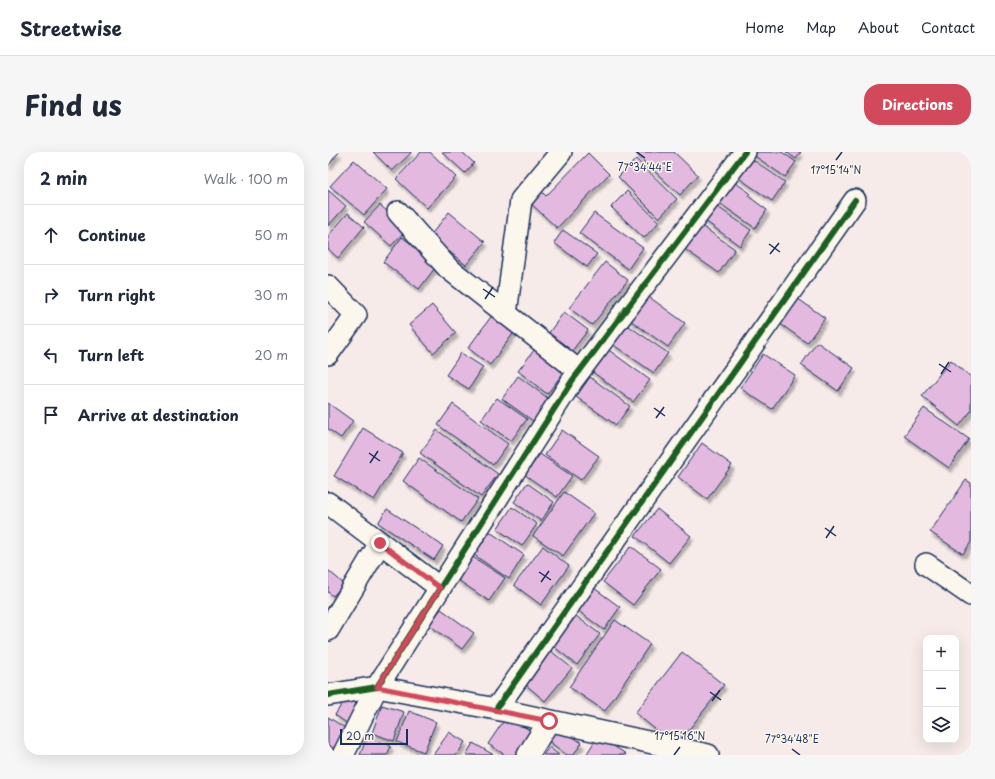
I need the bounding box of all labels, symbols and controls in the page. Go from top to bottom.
text: Streetwise [20,14,122,42]
text: Home [745,17,784,38]
text: Map [806,17,836,38]
text: About [858,17,899,38]
text: Contact [921,17,975,38]
text: Find us [24,83,122,126]
button: Directions [864,84,971,125]
text: 77°34'44"E [618,159,672,174]
text: 17°15'14"N [811,162,861,177]
text: 2 min [40,165,87,191]
text: Walk · 100 m [204,169,288,188]
text: Continue [78,223,146,246]
icon: ahead [40,224,62,246]
text: 50 m [254,225,288,244]
text: Turn right [78,283,155,306]
icon: right [40,284,62,306]
text: 30 m [254,285,288,304]
text: Turn left [78,343,144,366]
icon: left [40,344,62,366]
text: 20 m [254,345,288,364]
text: Arrive at destination [78,403,239,426]
icon: arrive [40,404,62,426]
route end [371,534,389,552]
map controls [923,635,959,743]
button: + [923,635,959,671]
button: − [923,671,959,707]
button: layers [923,707,959,743]
route start [540,712,558,730]
scale bar [340,727,408,746]
text: 20 m [346,727,374,744]
text: 17°15'16"N [655,728,706,743]
text: 77°34'48"E [765,731,819,746]

